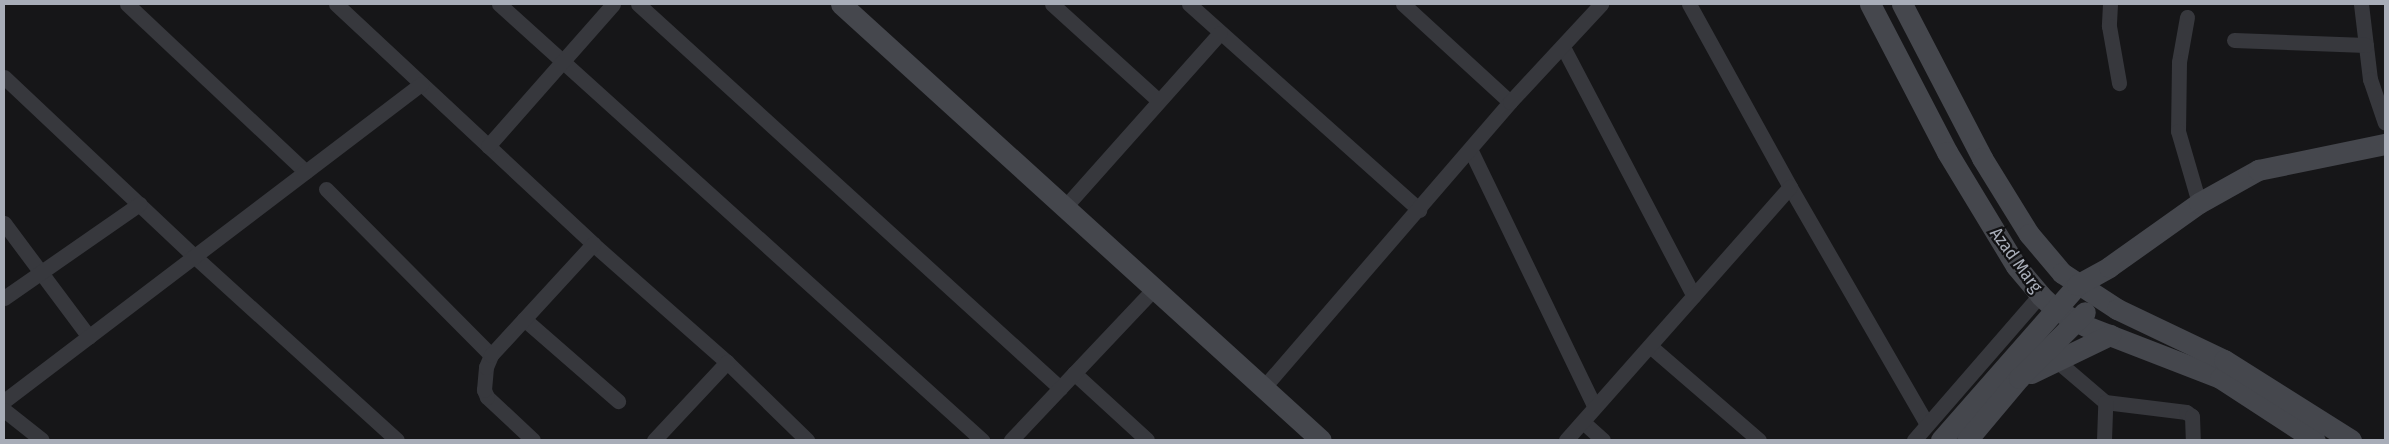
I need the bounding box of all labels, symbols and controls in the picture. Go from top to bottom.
street label: Azad Marg [1985,223,2047,297]

